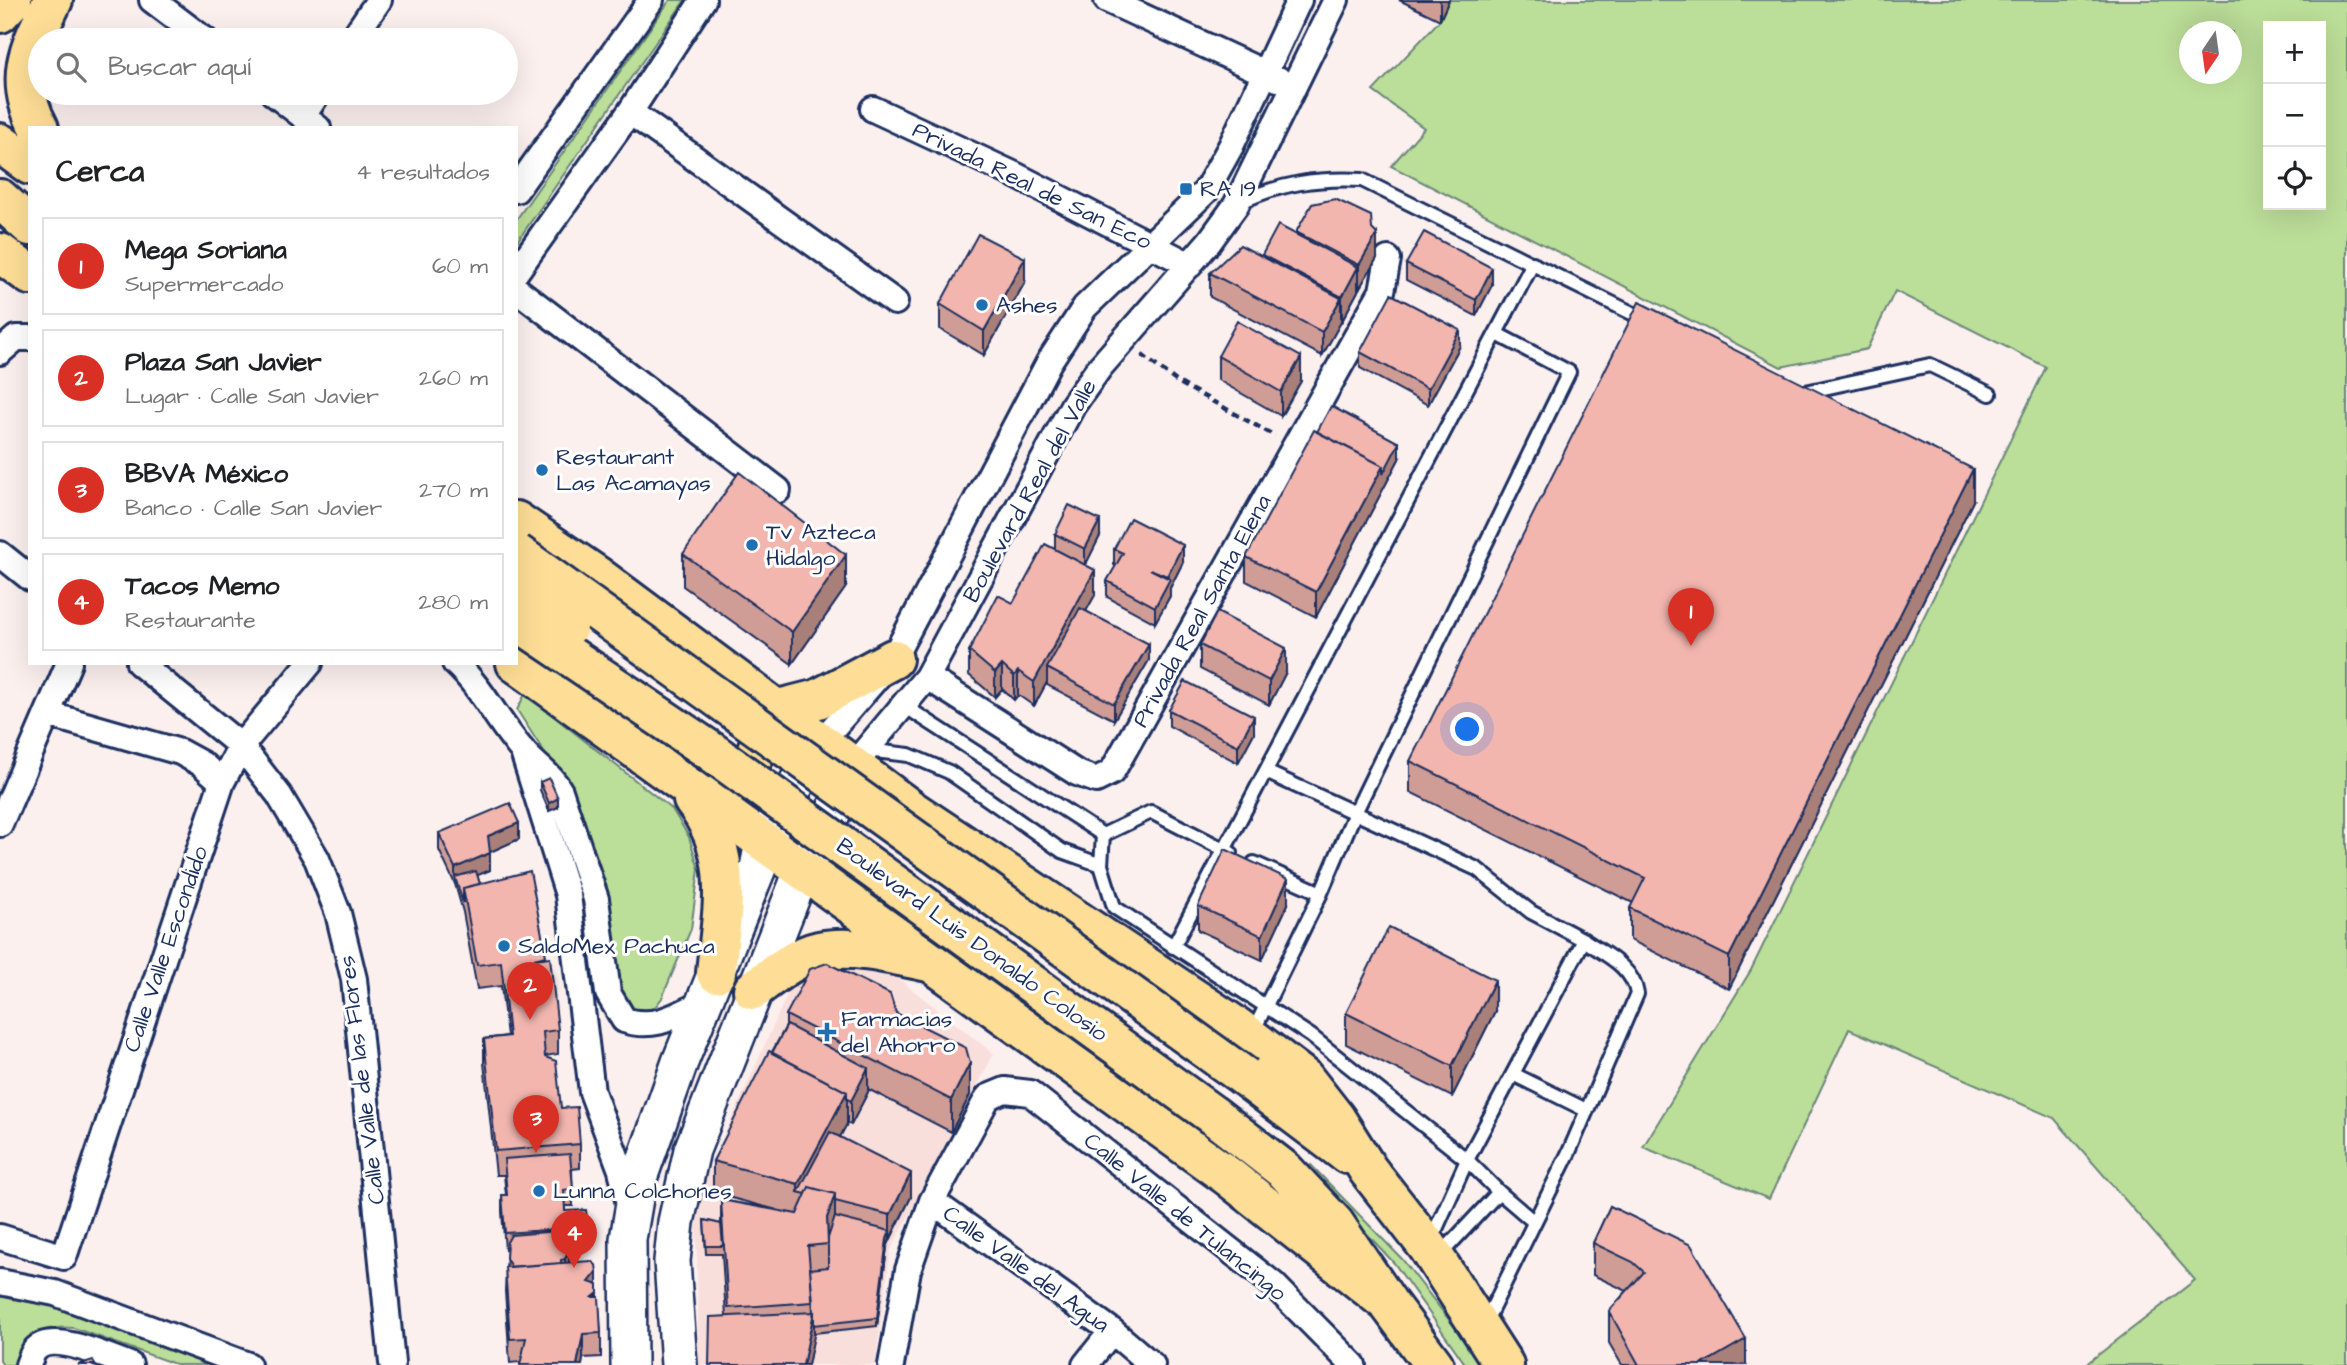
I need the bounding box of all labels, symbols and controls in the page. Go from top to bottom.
north arrow [2179,21,2242,84]
map controls [2263,21,2326,210]
button: + [2263,21,2326,84]
search box [28,28,518,105]
icon: search [52,48,90,86]
text: Buscar aquí [108,49,251,85]
button: − [2263,84,2326,147]
street label: Privada Real de San Eco [907,114,1157,258]
button: locate [2263,147,2326,210]
text: Cerca [56,151,144,193]
text: 4 resultados [356,156,490,188]
place label: RA 19 [1200,173,1256,205]
marker: RA 19 [1178,181,1194,197]
text: Mega Soriana [125,232,287,268]
text: 1 [80,250,82,282]
text: 60 m [432,250,488,282]
text: Supermercado [125,268,283,300]
place label: Ashes [996,289,1058,321]
marker: Ashes [974,297,990,313]
text: Plaza San Javier [125,344,322,380]
text: 2 [74,362,88,394]
text: 260 m [419,362,488,394]
street label: Boulevard Real del Valle [955,374,1105,608]
text: Lugar · Calle San Javier [125,380,379,412]
place label: Restaurant Las Acamayas [556,441,711,500]
text: BBVA México [125,456,288,492]
marker: Restaurant Las Acamayas [534,462,550,478]
text: 3 [75,474,87,506]
text: 270 m [419,474,488,506]
street label: Privada Real Santa Elena [1125,489,1280,733]
text: Banco · Calle San Javier [125,492,382,524]
place label: Tv Azteca Hidalgo [766,516,876,575]
marker: Tv Azteca Hidalgo [744,537,760,553]
text: Tacos Memo [125,568,279,604]
text: 4 [73,586,89,618]
text: 280 m [418,586,488,618]
pin: 1 [1668,588,1714,646]
text: Restaurante [125,604,256,636]
your location [1450,712,1484,746]
street label: Boulevard Luis Donaldo Colosio [830,830,1114,1050]
street label: Calle Valle Escondido [116,842,216,1056]
place label: SaldoMex Pachuca [518,930,715,962]
marker: SaldoMex Pachuca [496,938,512,954]
street label: Calle Valle de las Flores [331,954,393,1206]
pin: 2 [507,962,553,1020]
place label: Farmacias del Ahorro [841,1003,956,1061]
marker: Farmacias del Ahorro [819,1024,835,1040]
pin: 3 [513,1095,559,1153]
street label: Calle Valle de Tulancingo [1076,1125,1293,1310]
place label: Lunna Colchones [553,1175,732,1207]
marker: Lunna Colchones [531,1183,547,1199]
street label: Calle Valle del Agua [936,1198,1116,1341]
pin: 4 [551,1210,597,1268]

